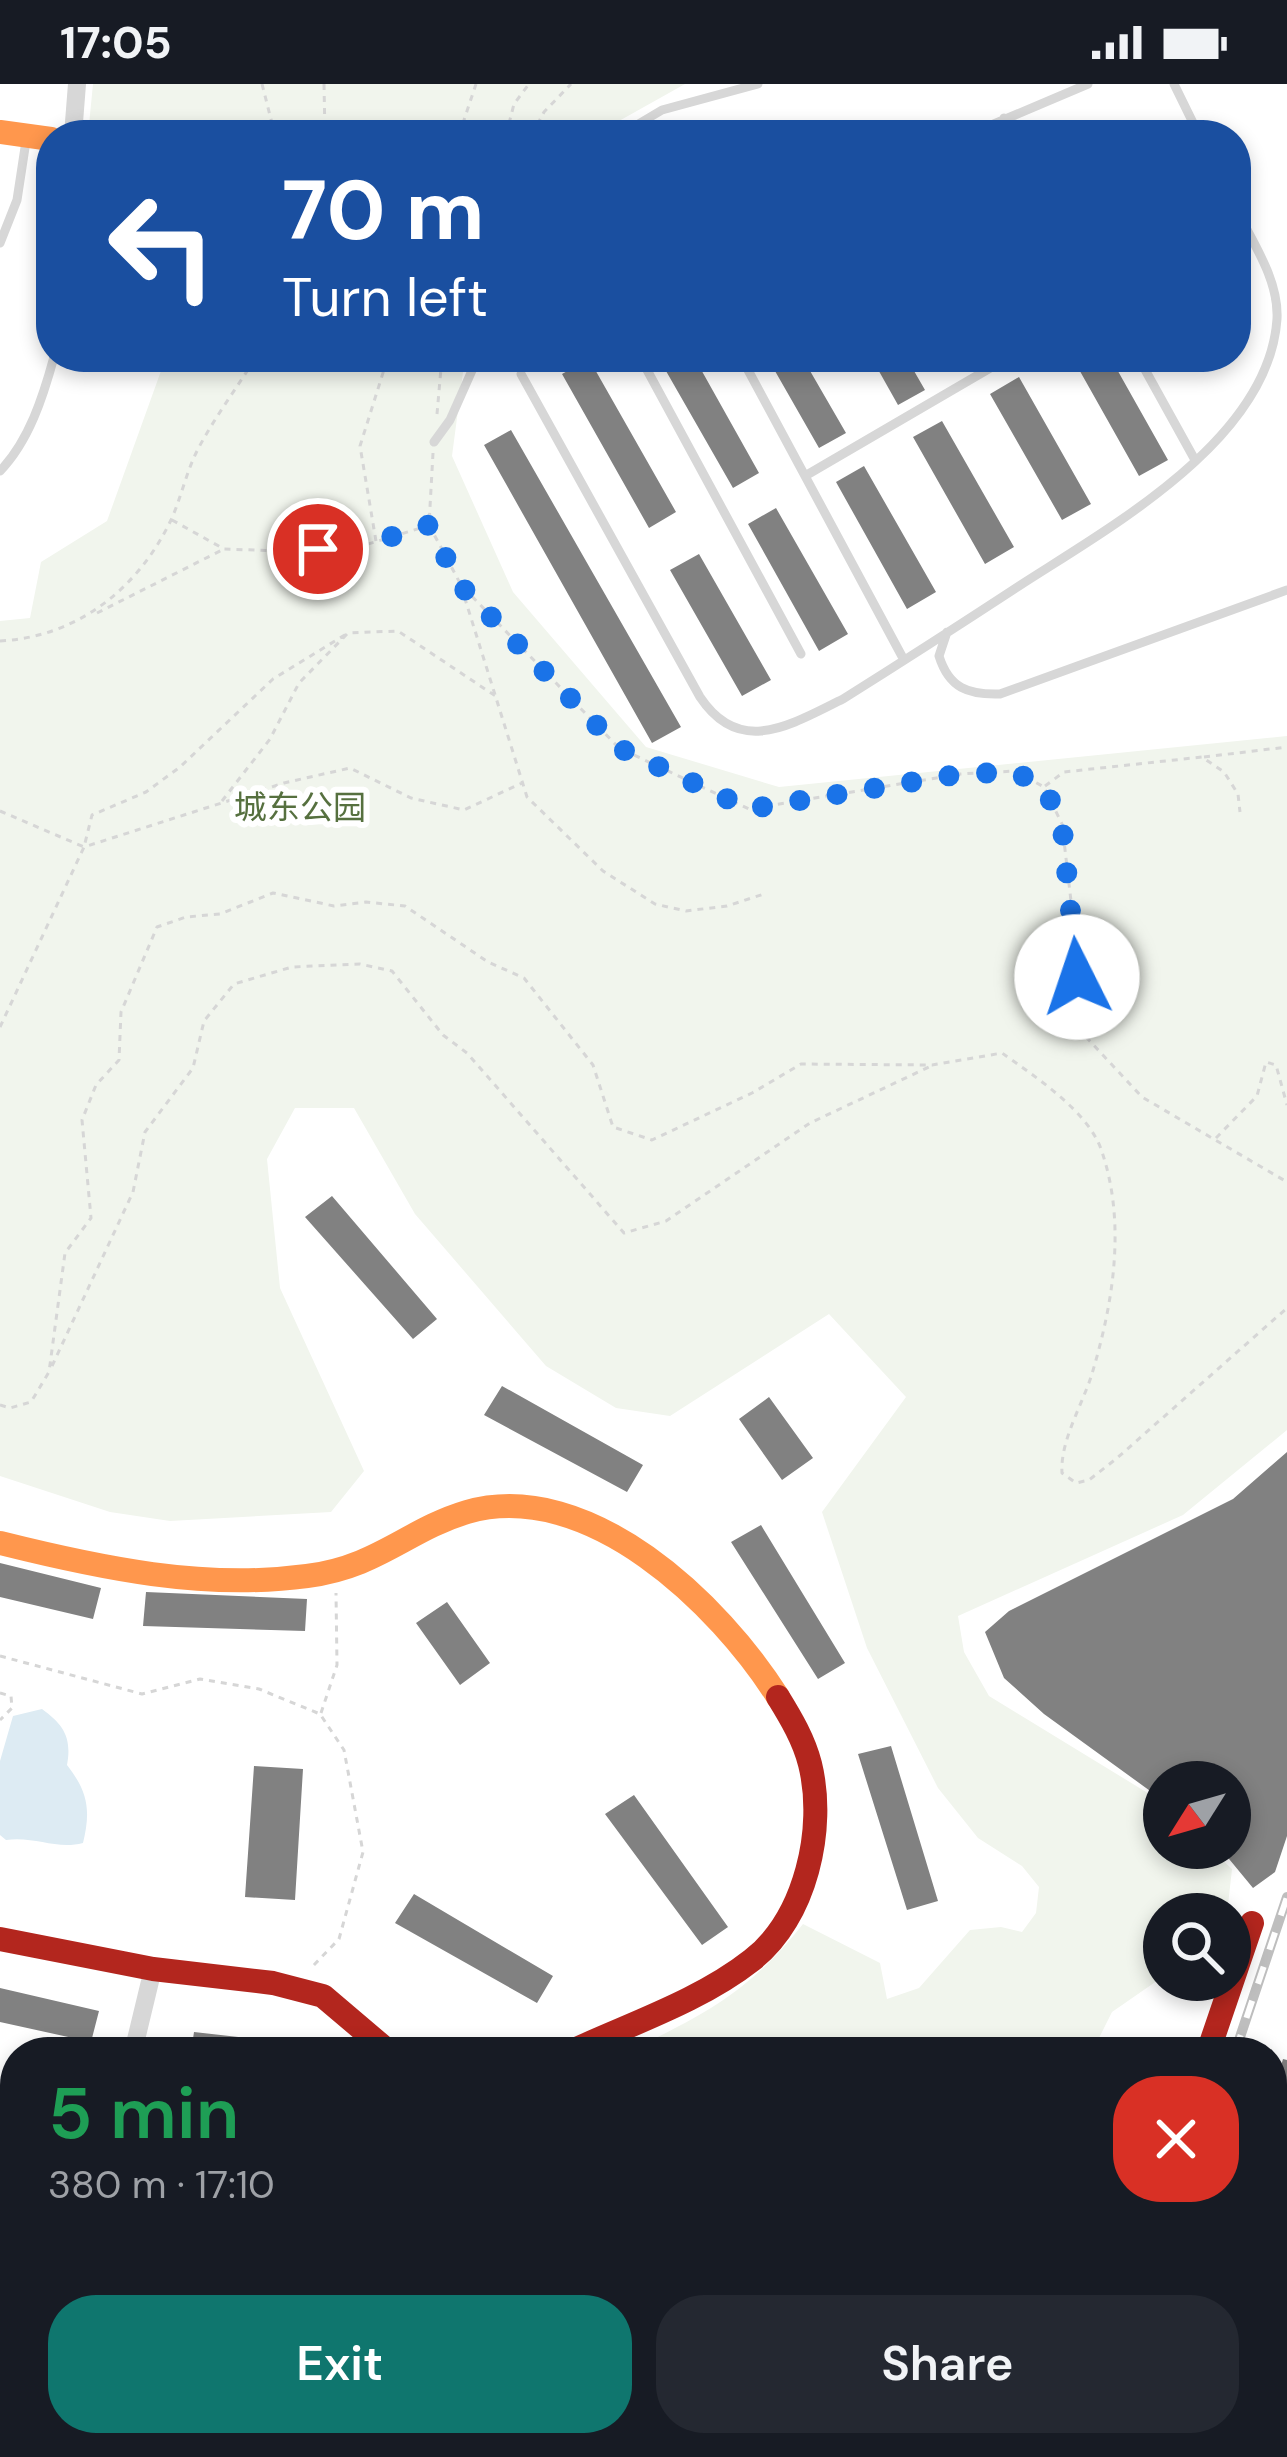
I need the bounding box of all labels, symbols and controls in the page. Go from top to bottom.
text: 17:05 [60,13,172,72]
text: 70 m [282,156,485,265]
icon: left [84,168,240,324]
text: Turn left [282,262,488,333]
pin [267,498,369,600]
icon: arrive [285,516,351,582]
park label: 城东公园 [234,786,366,829]
position arrow [1014,914,1140,1040]
north arrow [1143,1761,1251,1869]
map controls [1143,1761,1251,2001]
button: search [1143,1893,1251,2001]
text: 5 min [48,2067,239,2160]
button: close [1113,2076,1239,2202]
text: 380 m · 17:10 [48,2159,275,2210]
button: Exit [48,2295,632,2433]
button: Share [656,2295,1239,2433]

